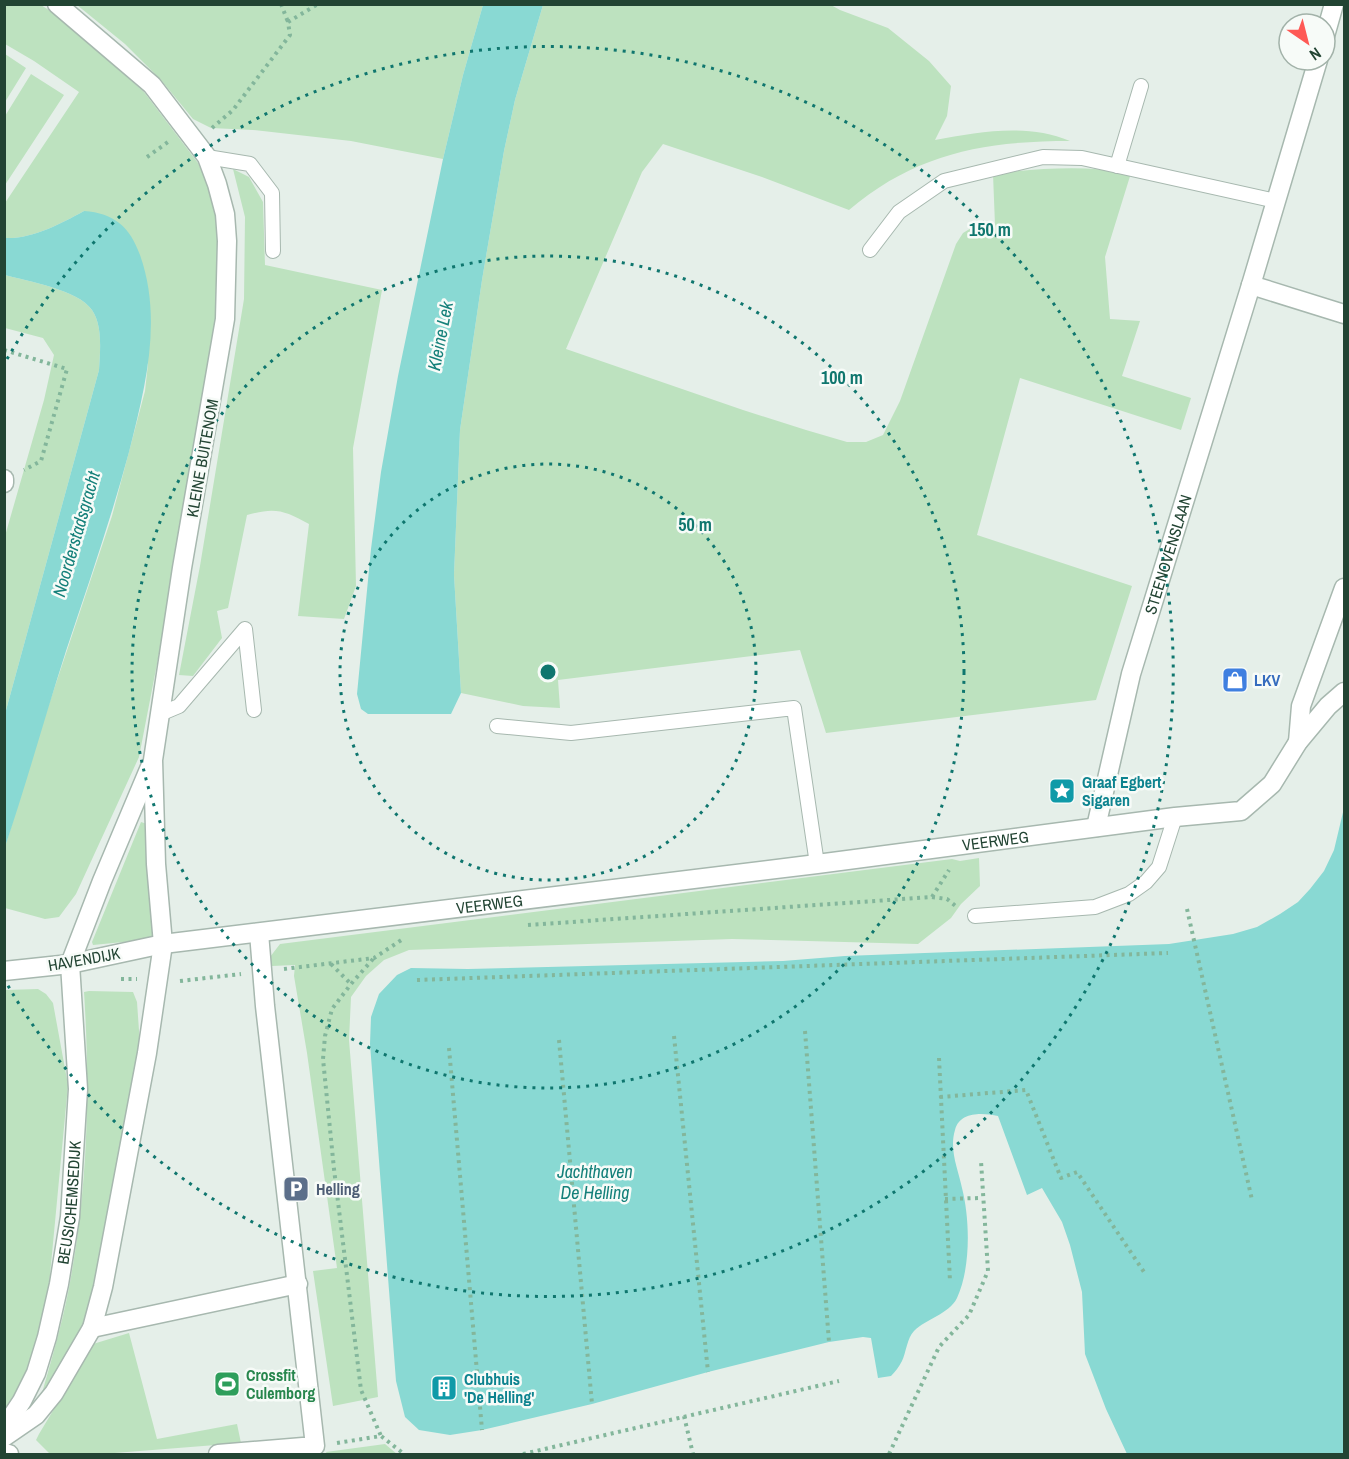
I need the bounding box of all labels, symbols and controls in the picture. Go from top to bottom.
north arrow [1277,12,1337,72]
text: N [1305,43,1326,66]
text: 150 m [969,217,1011,242]
water label: Kleine Lek [421,299,459,373]
text: 100 m [821,365,863,390]
street label: KLEINE BUITENOM [181,397,223,519]
water label: Noorderstadsgracht [46,467,106,600]
street label: STEENOVENSLAAN [1139,492,1197,617]
text: 50 m [678,512,712,537]
centre of rings [538,662,558,682]
shop icon: LKV [1220,665,1250,695]
place label: LKV [1254,669,1280,691]
place label: Graaf Egbert Sigaren [1082,771,1162,811]
place icon: Graaf Egbert Sigaren [1047,776,1077,806]
street label: VEERWEG [961,825,1030,856]
street label: VEERWEG [455,889,524,919]
street label: HAVENDIJK [46,942,122,976]
street label: BEUSICHEMSEDIJK [51,1140,86,1266]
water label: Jachthaven De Helling [556,1159,633,1205]
parking icon: Helling [281,1174,311,1204]
place label: Helling [316,1178,360,1200]
place label: Crossfit Culemborg [246,1364,315,1404]
place label: Clubhuis 'De Helling' [464,1368,534,1408]
sports icon: Crossfit Culemborg [212,1369,242,1399]
building icon: Clubhuis 'De Helling' [429,1373,459,1403]

